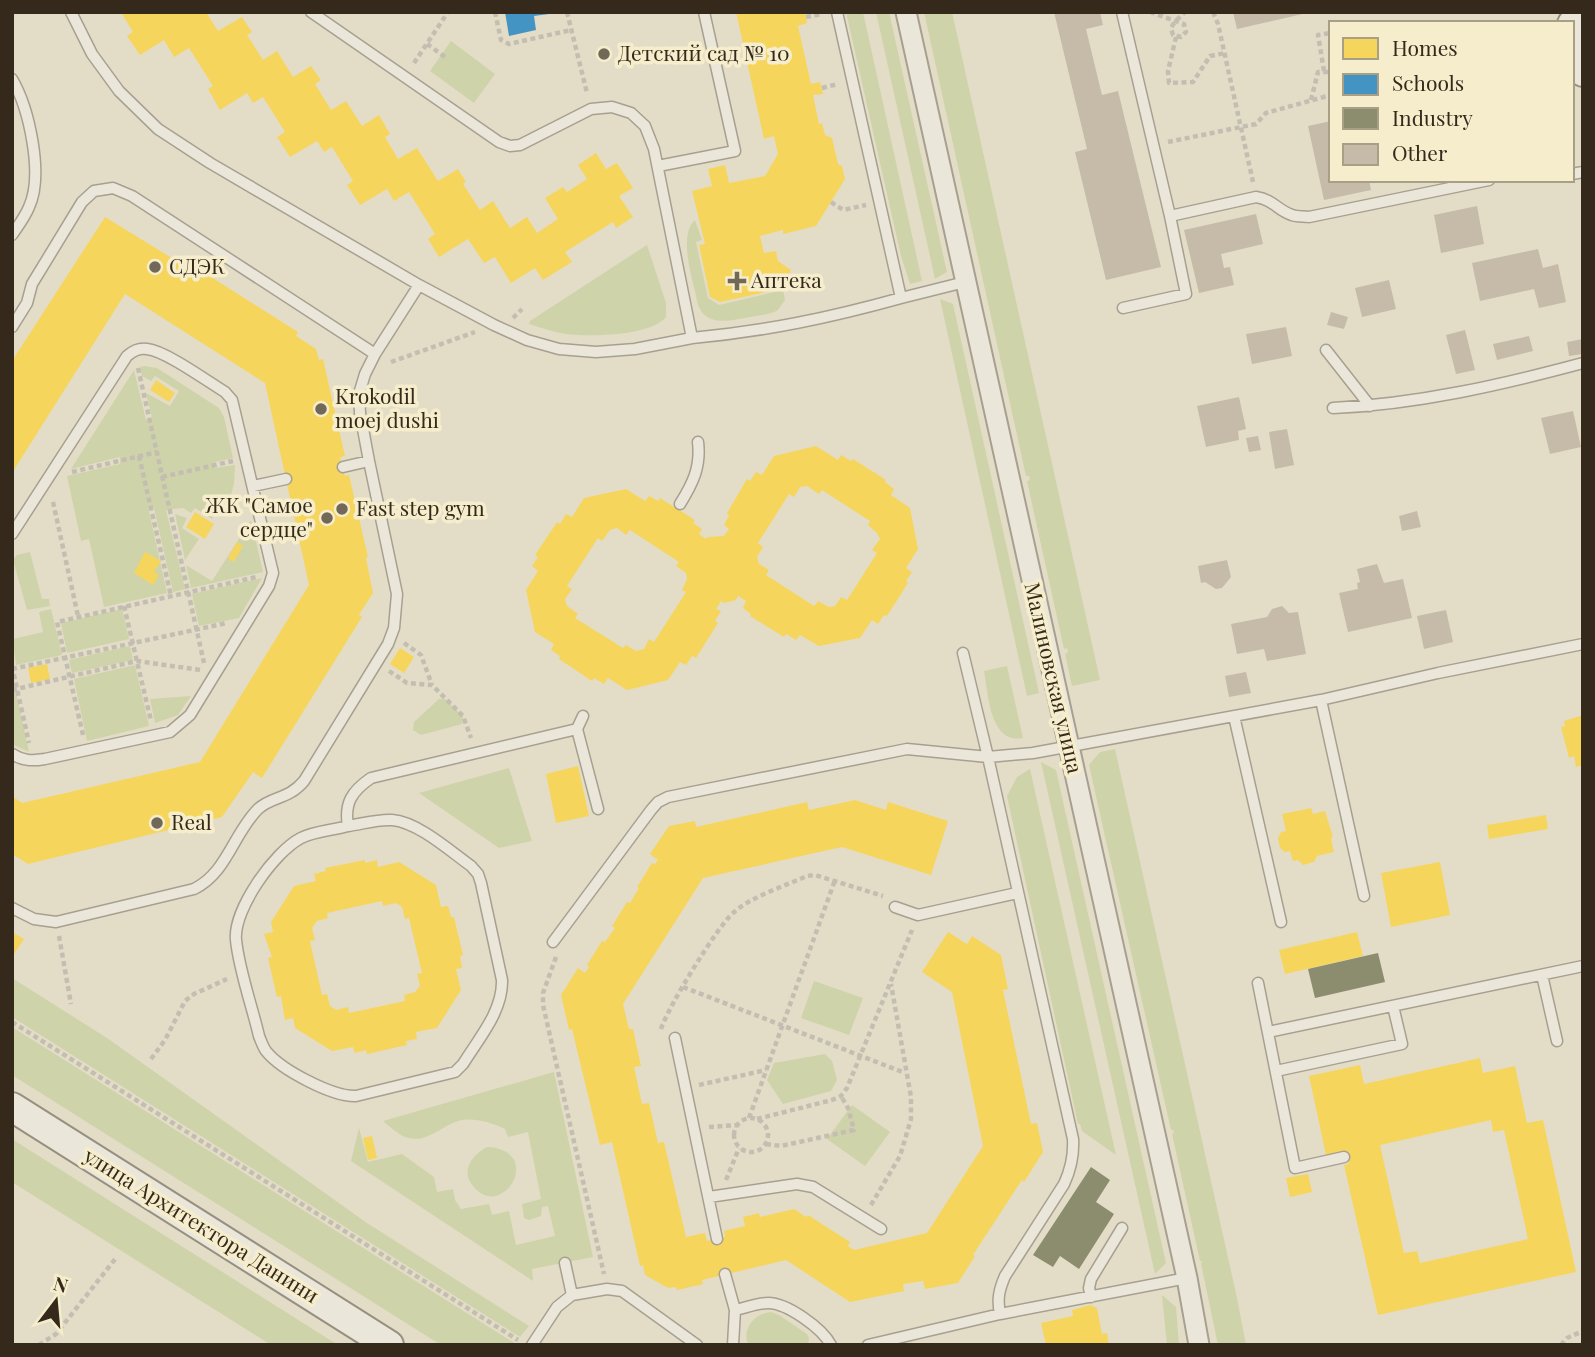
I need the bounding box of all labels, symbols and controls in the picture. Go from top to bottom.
legend [1329,21,1574,182]
text: Homes [1392,33,1458,61]
place label: Детский сад № 10 [618,38,790,66]
marker: Детский сад № 10 [596,46,612,62]
text: Schools [1392,68,1464,96]
text: Industry [1392,103,1473,131]
text: Other [1392,138,1448,166]
place label: СДЭК [169,251,225,279]
marker: СДЭК [147,259,163,275]
place label: Аптека [750,265,822,293]
marker: Аптека [729,273,745,289]
place label: Krokodil moej dushi [335,381,439,433]
marker: Krokodil moej dushi [313,401,329,417]
place label: ЖК "Самое сердце" [205,490,313,542]
place label: Fast step gym [356,493,485,521]
marker: Fast step gym [334,501,350,517]
marker: ЖК "Самое сердце" [319,510,335,526]
street label: Малиновская улица [1019,579,1091,776]
place label: Real [171,807,212,835]
marker: Real [149,815,165,831]
street label: улица Архитектора Данини [78,1140,325,1308]
north arrow [21,1266,91,1336]
text: N [51,1269,71,1298]

